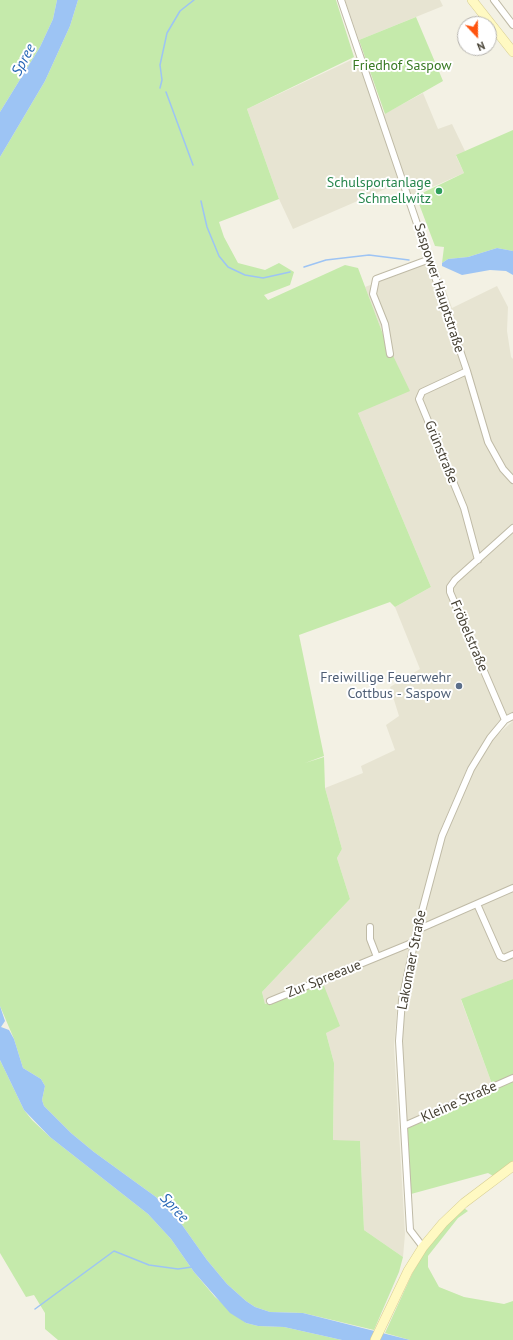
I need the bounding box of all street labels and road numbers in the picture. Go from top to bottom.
street label: Saspower Hauptstraße [410,221,468,355]
street label: Grünstraße [421,418,461,486]
street label: Fröbelstraße [446,598,492,674]
street label: Lakomaer Straße [394,909,430,1011]
street label: Zur Spreeaue [284,956,364,1002]
street label: Kleine Straße [418,1078,500,1126]

